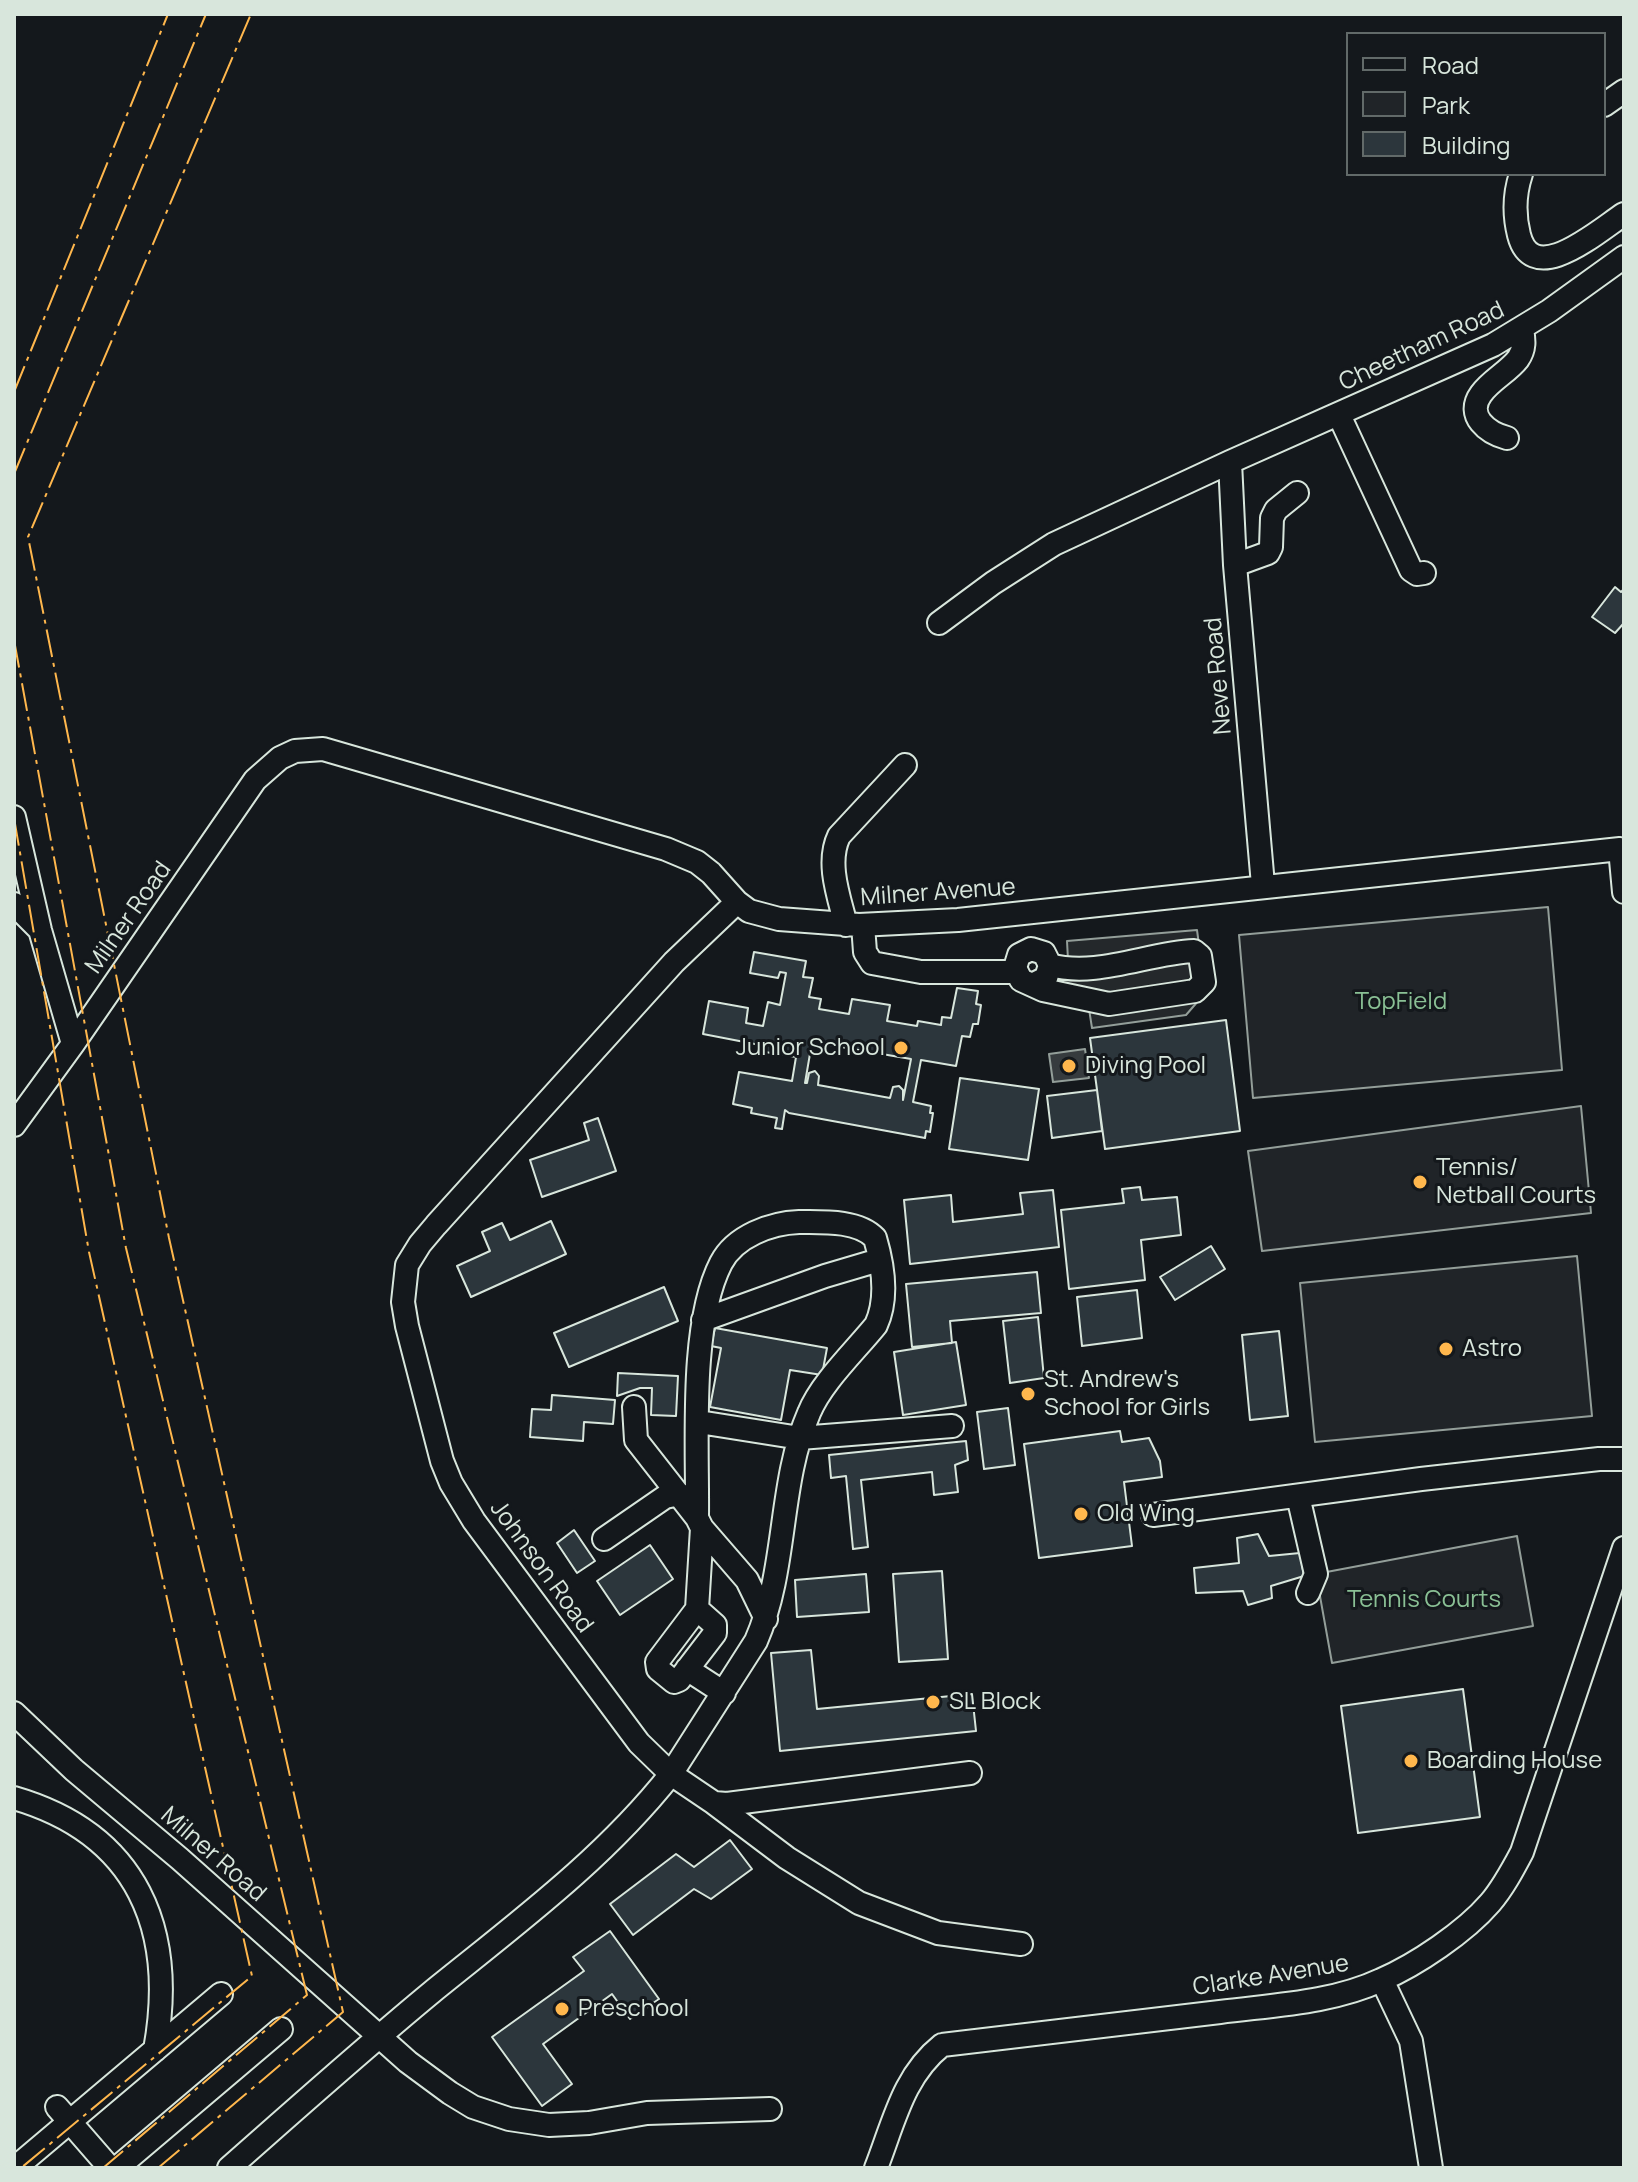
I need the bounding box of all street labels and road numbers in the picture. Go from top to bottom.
street label: Cheetham Road [1335,296,1509,398]
street label: Neve Road [1200,616,1238,736]
street label: Milner Road [80,857,178,979]
street label: Milner Avenue [860,873,1016,913]
street label: Johnson Road [483,1495,599,1639]
street label: Milner Road [155,1802,271,1908]
street label: Clarke Avenue [1191,1949,1351,2003]

